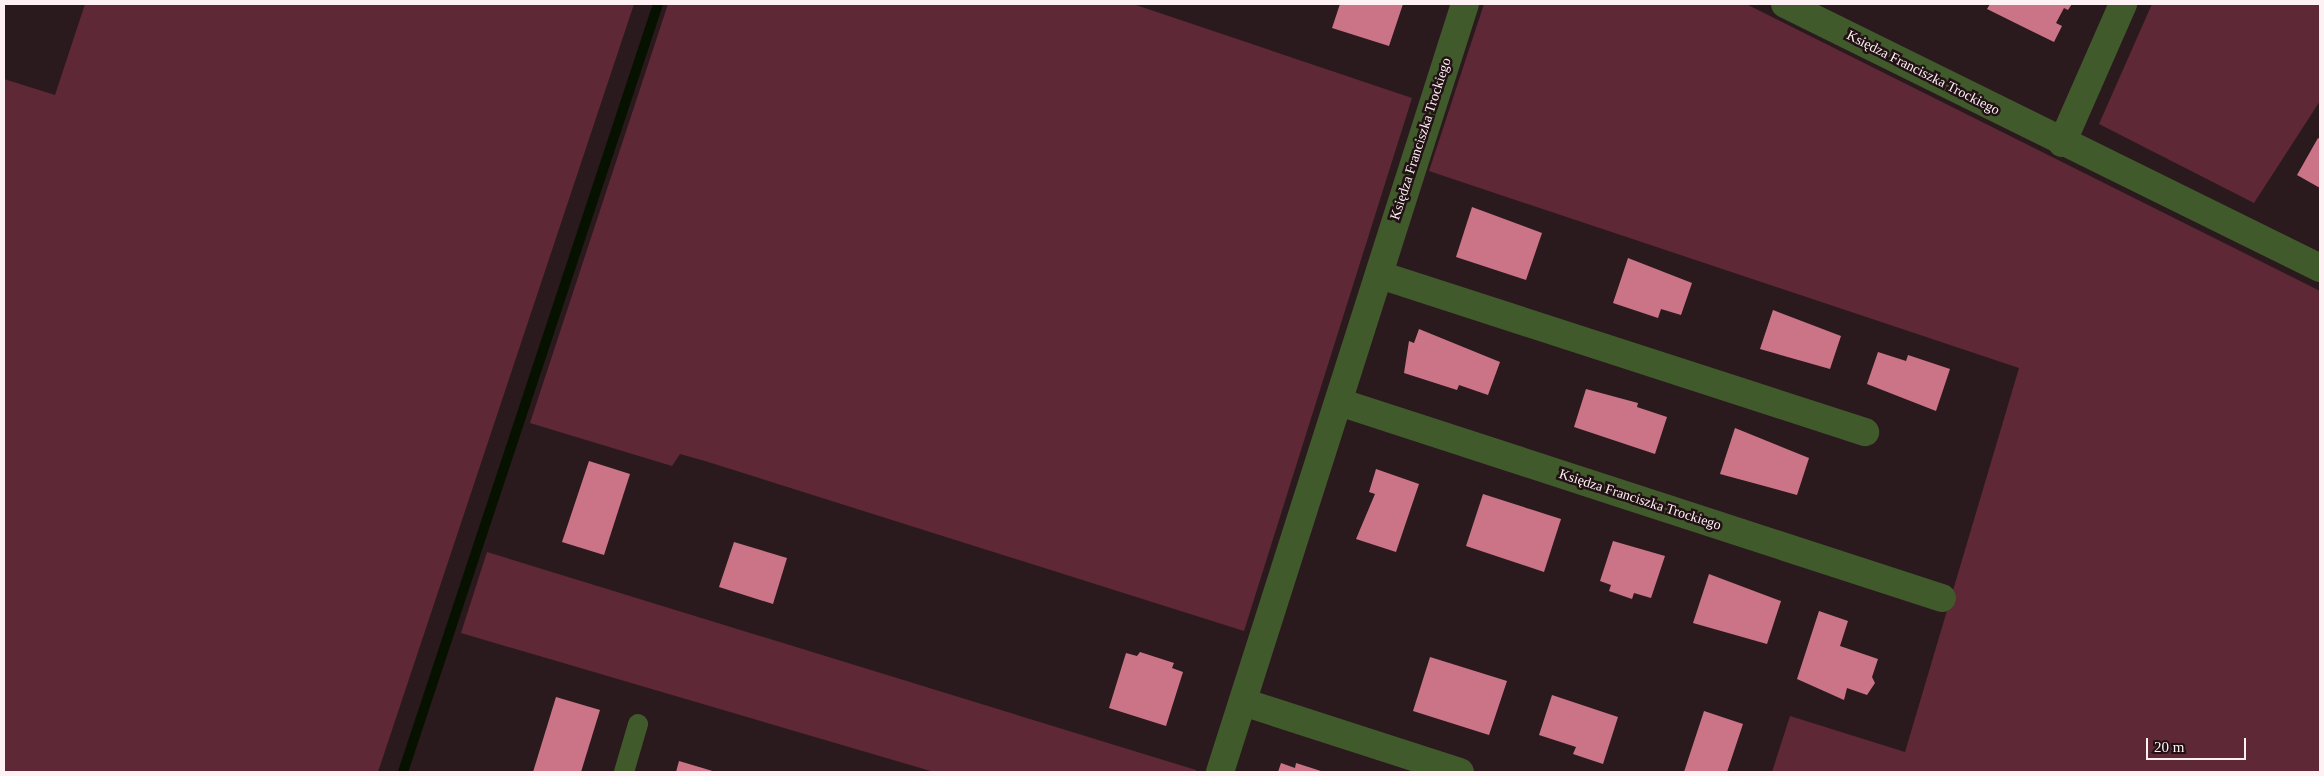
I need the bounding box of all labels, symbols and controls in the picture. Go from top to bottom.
street label: Księdza Franciszka Trockiego [1844,27,2002,119]
street label: Księdza Franciszka Trockiego [1387,56,1455,222]
street label: Księdza Franciszka Trockiego [1557,466,1723,534]
scale bar [2149,728,2249,760]
text: 20 m [2154,739,2184,755]

